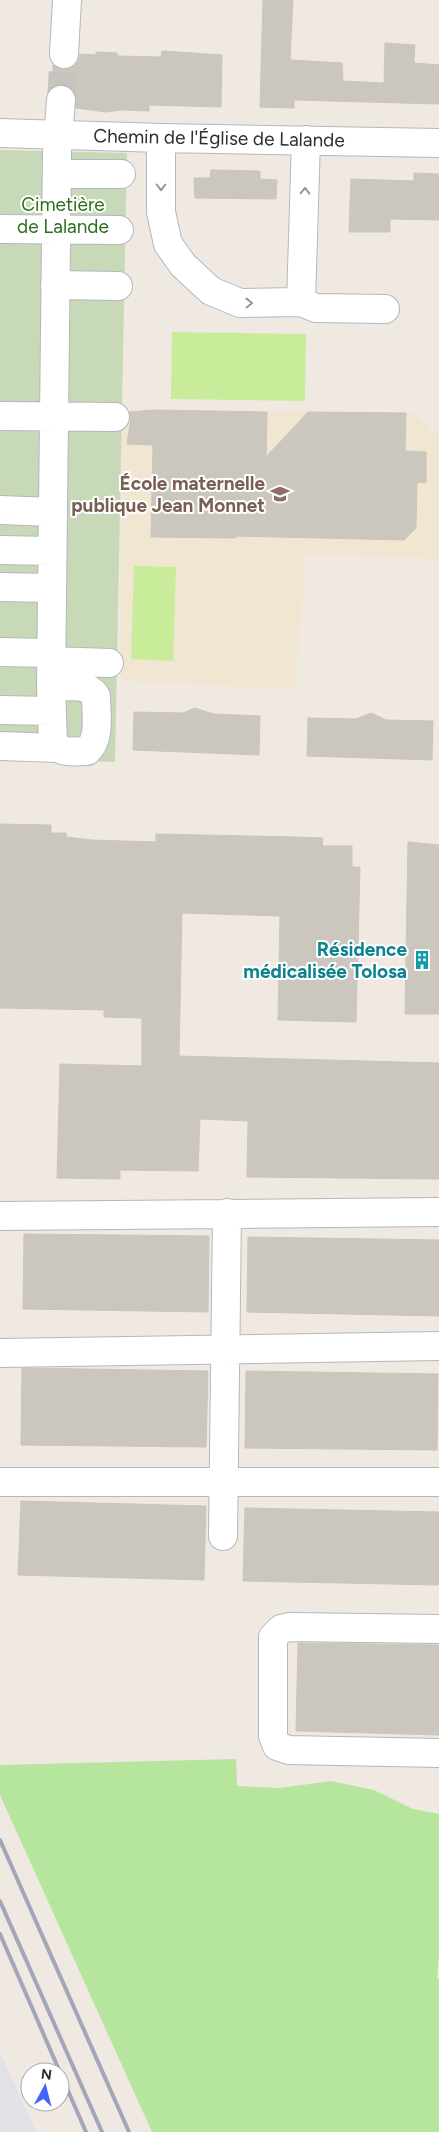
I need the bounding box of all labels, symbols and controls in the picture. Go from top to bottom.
street label: Chemin de l'Église de Lalande [93,124,345,152]
one-way arrow [156,184,166,191]
one-way arrow [300,187,310,194]
park label: Cimetière de Lalande [17,193,109,238]
one-way arrow [246,298,254,308]
place label: École maternelle publique Jean Monnet [71,472,265,517]
school or university icon: École maternelle publique Jean Monnet [269,483,291,505]
place label: Résidence médicalisée Tolosa [243,938,407,983]
building icon: Résidence médicalisée Tolosa [411,949,433,971]
north arrow [20,2062,70,2112]
text: N [40,2065,53,2084]

